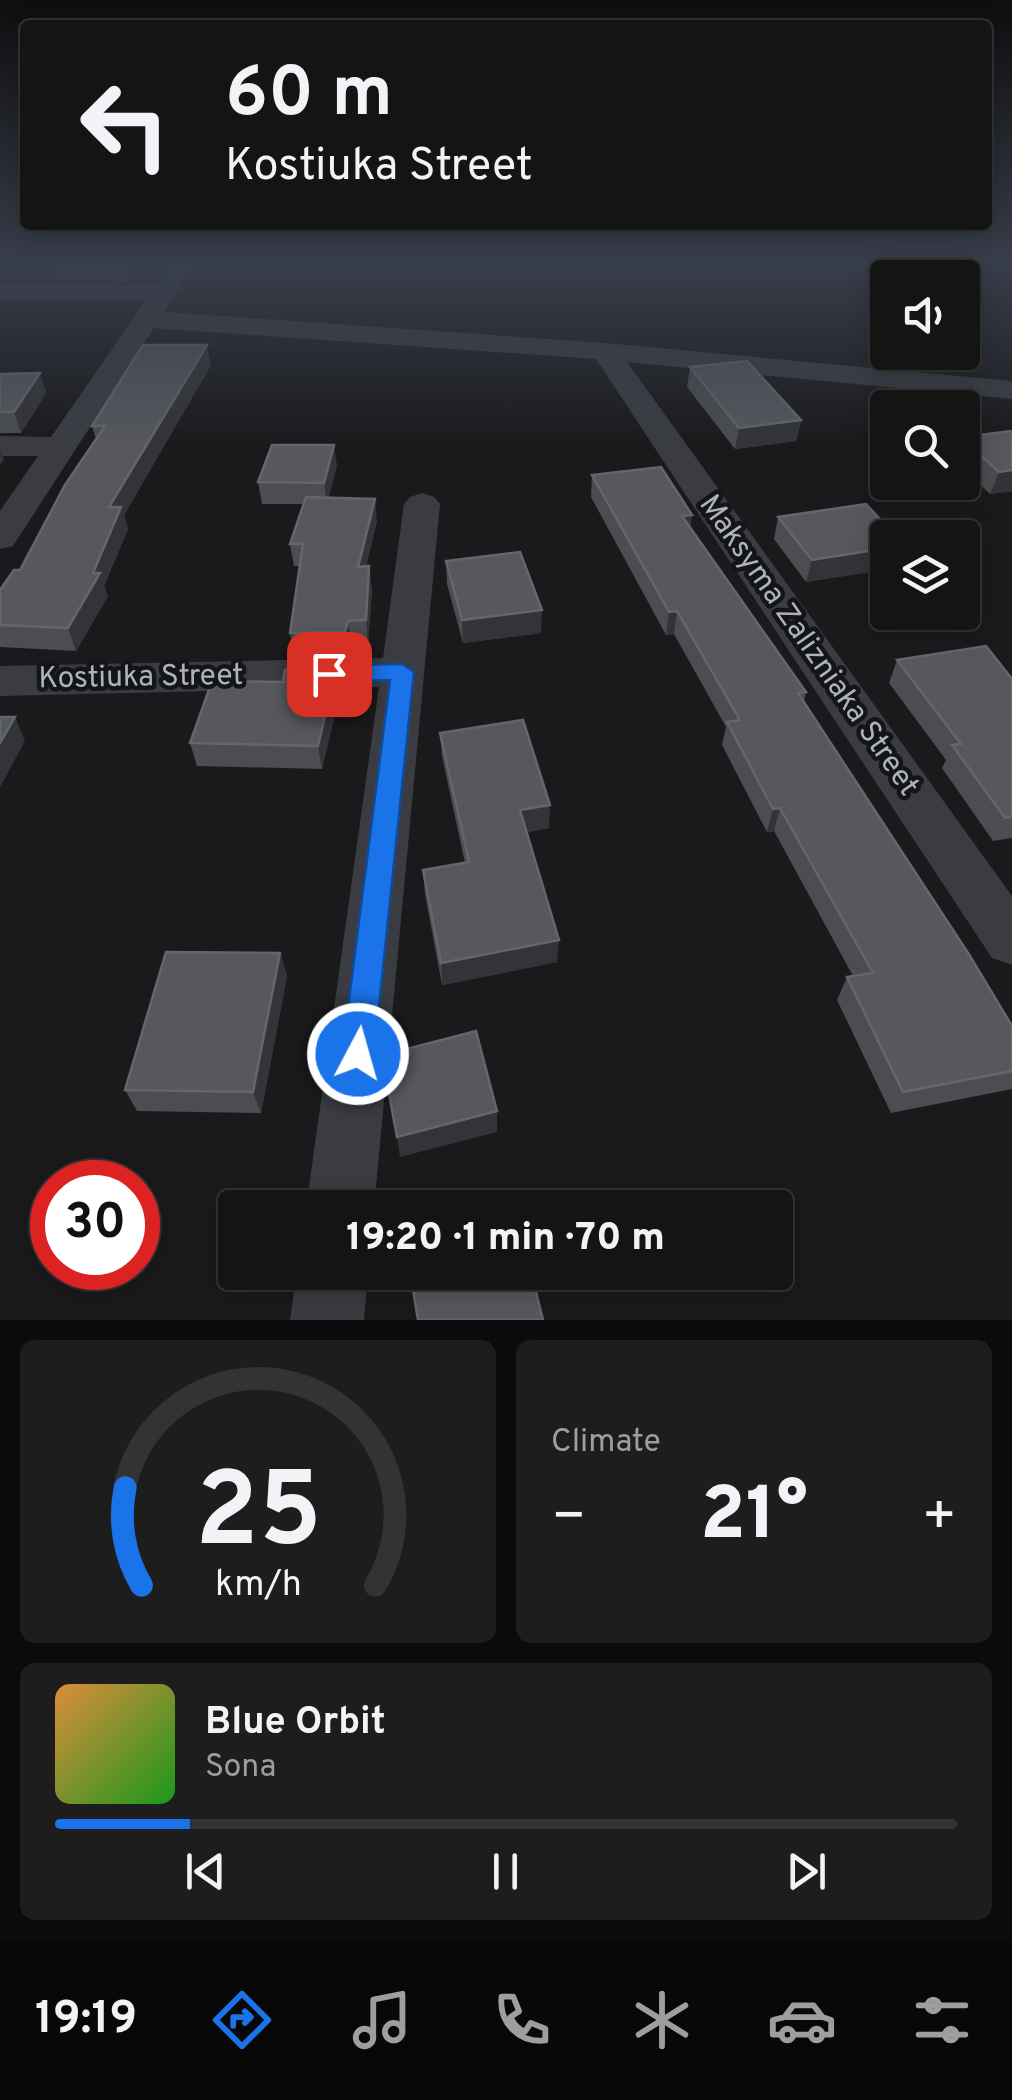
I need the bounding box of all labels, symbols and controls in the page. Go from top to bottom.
text: 60 m [225,52,393,141]
icon: left [60,60,190,190]
text: Kostiuka Street [225,139,533,196]
map controls [870,260,980,630]
button: sound [870,260,980,370]
button: search [870,390,980,500]
street label: Maksyma Zalizniaka Street [690,488,926,804]
button: layers [870,520,980,630]
pin [287,632,372,717]
icon: arrive [302,647,357,702]
street label: Kostiuka Street [38,658,244,698]
position arrow [306,1002,410,1106]
speed limit sign: 30 [30,1160,160,1290]
text: 19:20 · 1 min · 70 m [346,1215,665,1264]
text: Climate [551,1423,661,1463]
text: 25 [194,1451,322,1583]
text: 21° [700,1471,808,1566]
text: − [551,1484,586,1554]
text: + [922,1484,957,1554]
text: km/h [215,1563,301,1609]
text: Blue Orbit [205,1699,386,1748]
text: Sona [205,1748,276,1788]
icon: previous [178,1844,233,1899]
icon: pause [478,1844,533,1899]
icon: next [779,1844,834,1899]
icon: directions [207,1985,277,2055]
icon: music [347,1985,417,2055]
icon: phone [487,1985,557,2055]
icon: climate [627,1985,697,2055]
icon: car [767,1985,837,2055]
icon: filters [907,1985,977,2055]
text: 19:19 [35,1992,137,2049]

